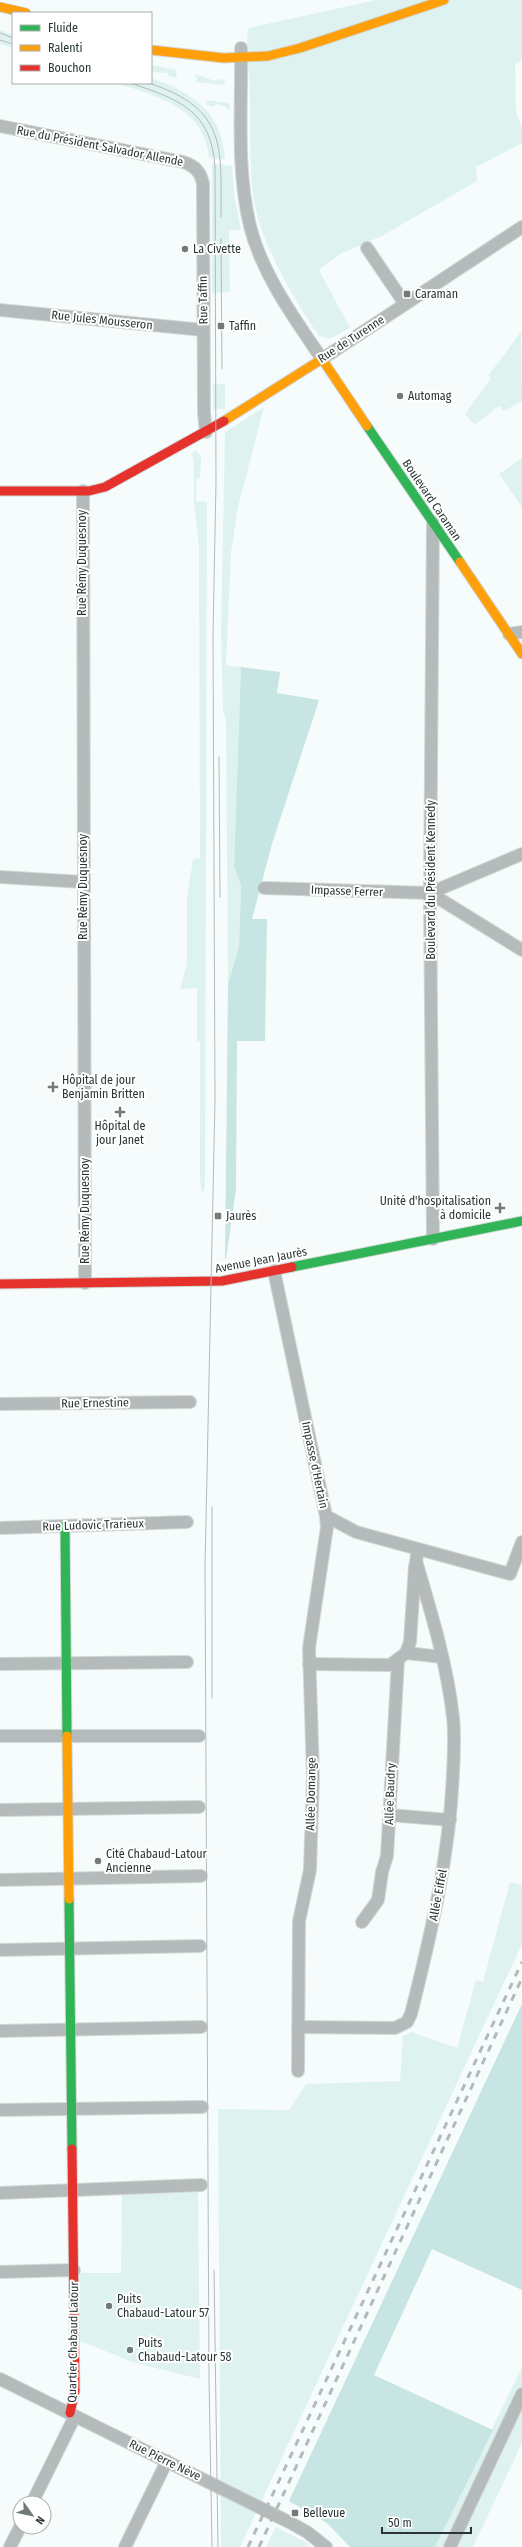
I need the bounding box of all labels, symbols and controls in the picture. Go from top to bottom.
legend [12,12,152,84]
text: Fluide [48,21,78,35]
text: Ralenti [48,41,83,55]
text: Bouchon [48,61,91,75]
street label: Rue du Président Salvador Allende [16,123,184,169]
place label: La Civette [193,242,241,256]
marker: La Civette [180,244,190,254]
street label: Rue Taffin [196,276,210,324]
place label: Caraman [415,287,458,301]
marker: Caraman [402,289,412,299]
street label: Rue Jules Mousseron [51,308,153,332]
street label: Rue de Turenne [315,312,387,366]
place label: Taffin [229,319,256,333]
marker: Taffin [216,321,226,331]
place label: Automag [408,389,452,403]
marker: Automag [395,391,405,401]
street label: Boulevard Caraman [400,457,464,543]
street label: Rue Rémy Duquesnoy [75,509,89,616]
street label: Boulevard du Président Kennedy [424,800,438,960]
street label: Rue Rémy Duquesnoy [76,833,90,940]
street label: Impasse Ferrer [311,883,384,899]
place label: Hôpital de jour Benjamin Britten [62,1073,145,1101]
marker: Hôpital de jour Benjamin Britten [47,1081,59,1093]
marker: Hôpital de jour Janet [114,1106,126,1118]
place label: Hôpital de jour Janet [95,1119,146,1147]
street label: Rue Rémy Duquesnoy [78,1157,92,1264]
place label: Unité d'hospitalisation à domicile [380,1194,491,1222]
marker: Unité d'hospitalisation à domicile [494,1202,506,1214]
place label: Jaurès [226,1209,256,1223]
marker: Jaurès [213,1211,223,1221]
street label: Avenue Jean Jaurès [214,1244,308,1276]
street label: Rue Ernestine [61,1395,129,1411]
street label: Impasse d'Hertain [299,1420,331,1510]
street label: Rue Ludovic Trarieux [42,1516,145,1534]
street label: Allée Domange [303,1757,319,1831]
street label: Allée Baudry [382,1762,398,1825]
place label: Cité Chabaud-Latour Ancienne [106,1847,208,1875]
marker: Cité Chabaud-Latour Ancienne [93,1856,103,1866]
street label: Allée Eiffel [426,1868,450,1922]
street label: Quartier Chabaud Latour [65,2280,81,2403]
place label: Puits Chabaud-Latour 57 [117,2292,209,2320]
marker: Puits Chabaud-Latour 57 [104,2301,114,2311]
place label: Puits Chabaud-Latour 58 [138,2336,231,2364]
marker: Puits Chabaud-Latour 58 [125,2345,135,2355]
street label: Rue Pierre Nève [127,2437,203,2483]
north arrow [12,2495,52,2535]
place label: Bellevue [303,2506,345,2520]
marker: Bellevue [290,2508,300,2518]
scale bar [382,2509,471,2535]
text: N [33,2514,47,2526]
text: 50 m [388,2516,412,2530]

